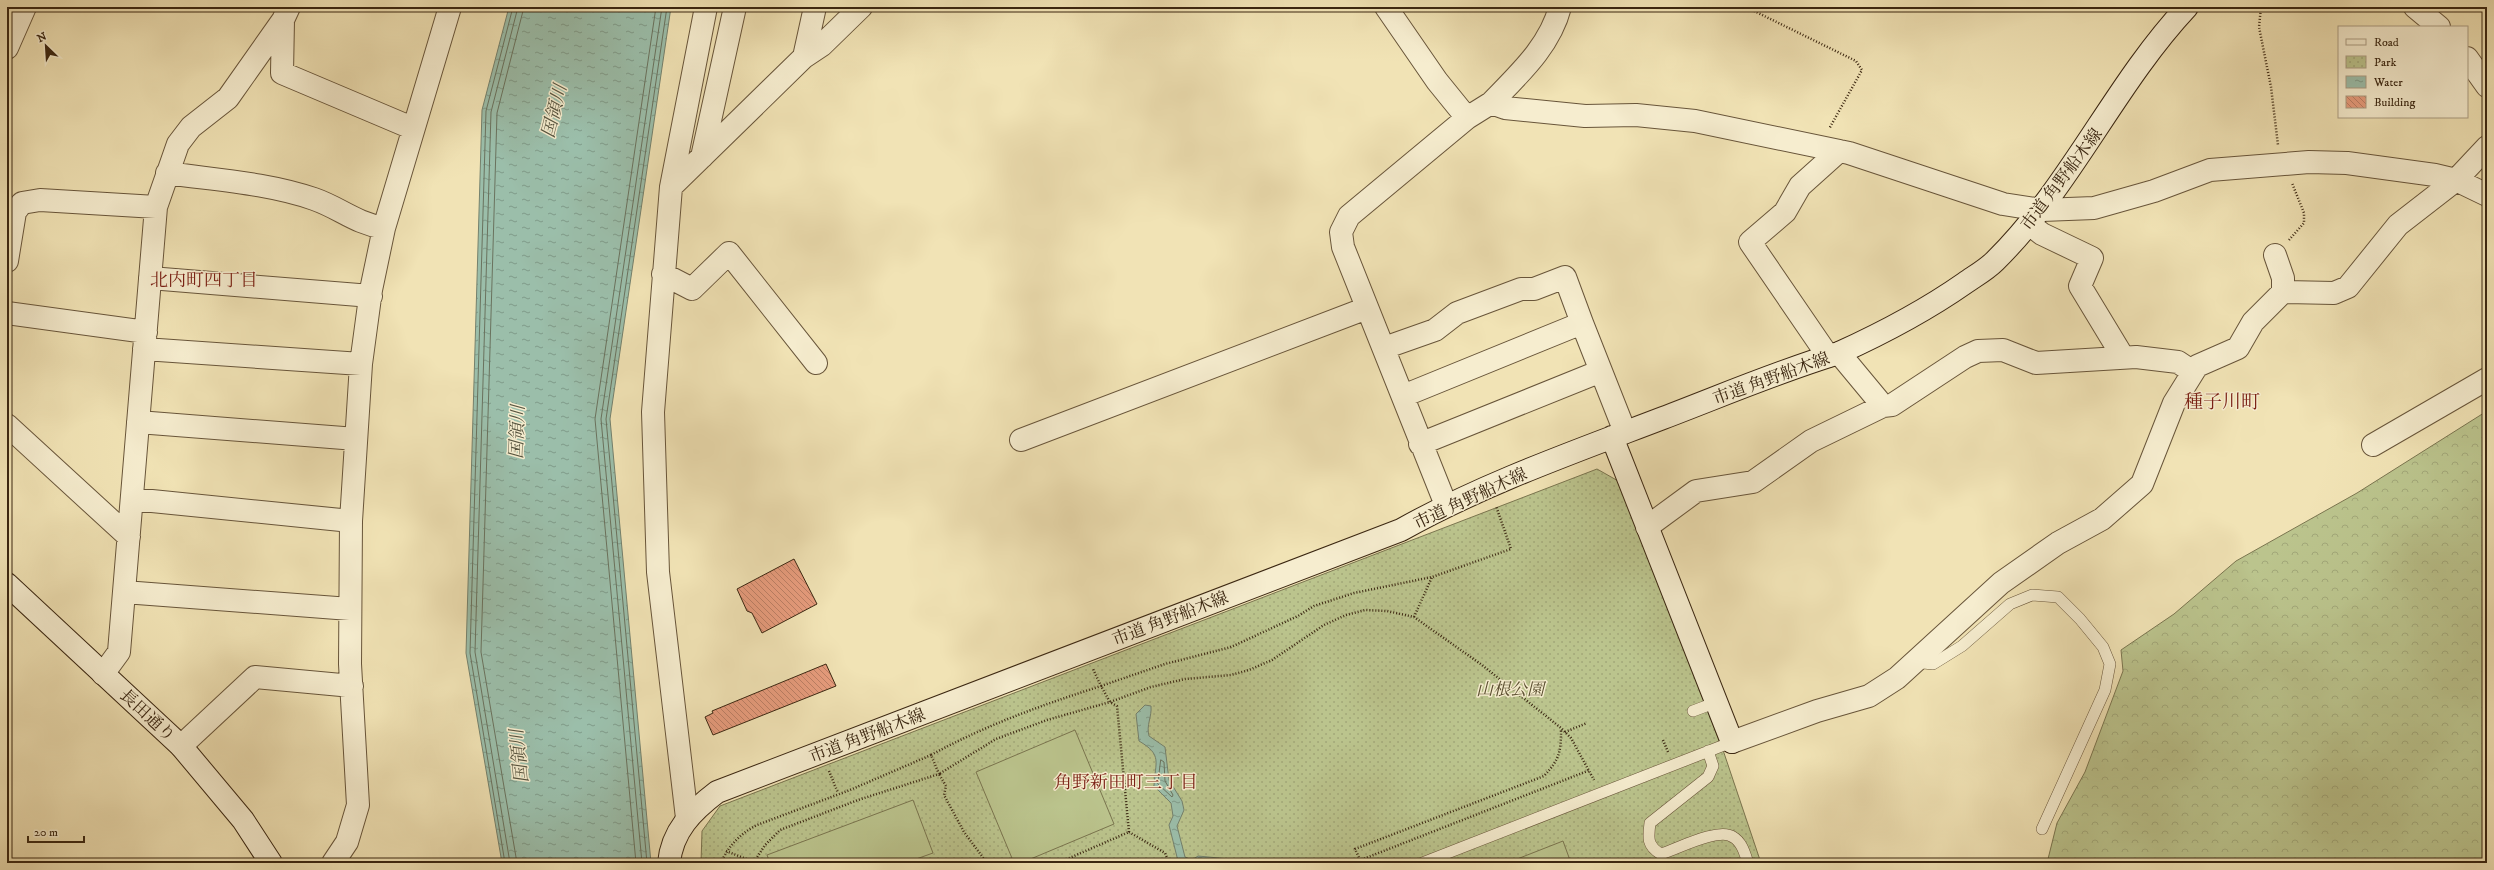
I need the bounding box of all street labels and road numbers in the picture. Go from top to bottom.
street label: 市道 角野船木線 [2016,124,2107,235]
street label: 市道 角野船木線 [1710,348,1833,410]
street label: 市道 角野船木線 [1410,463,1531,535]
street label: 市道 角野船木線 [1109,587,1232,651]
street label: 長田通り [115,684,180,747]
street label: 市道 角野船木線 [806,704,929,768]

